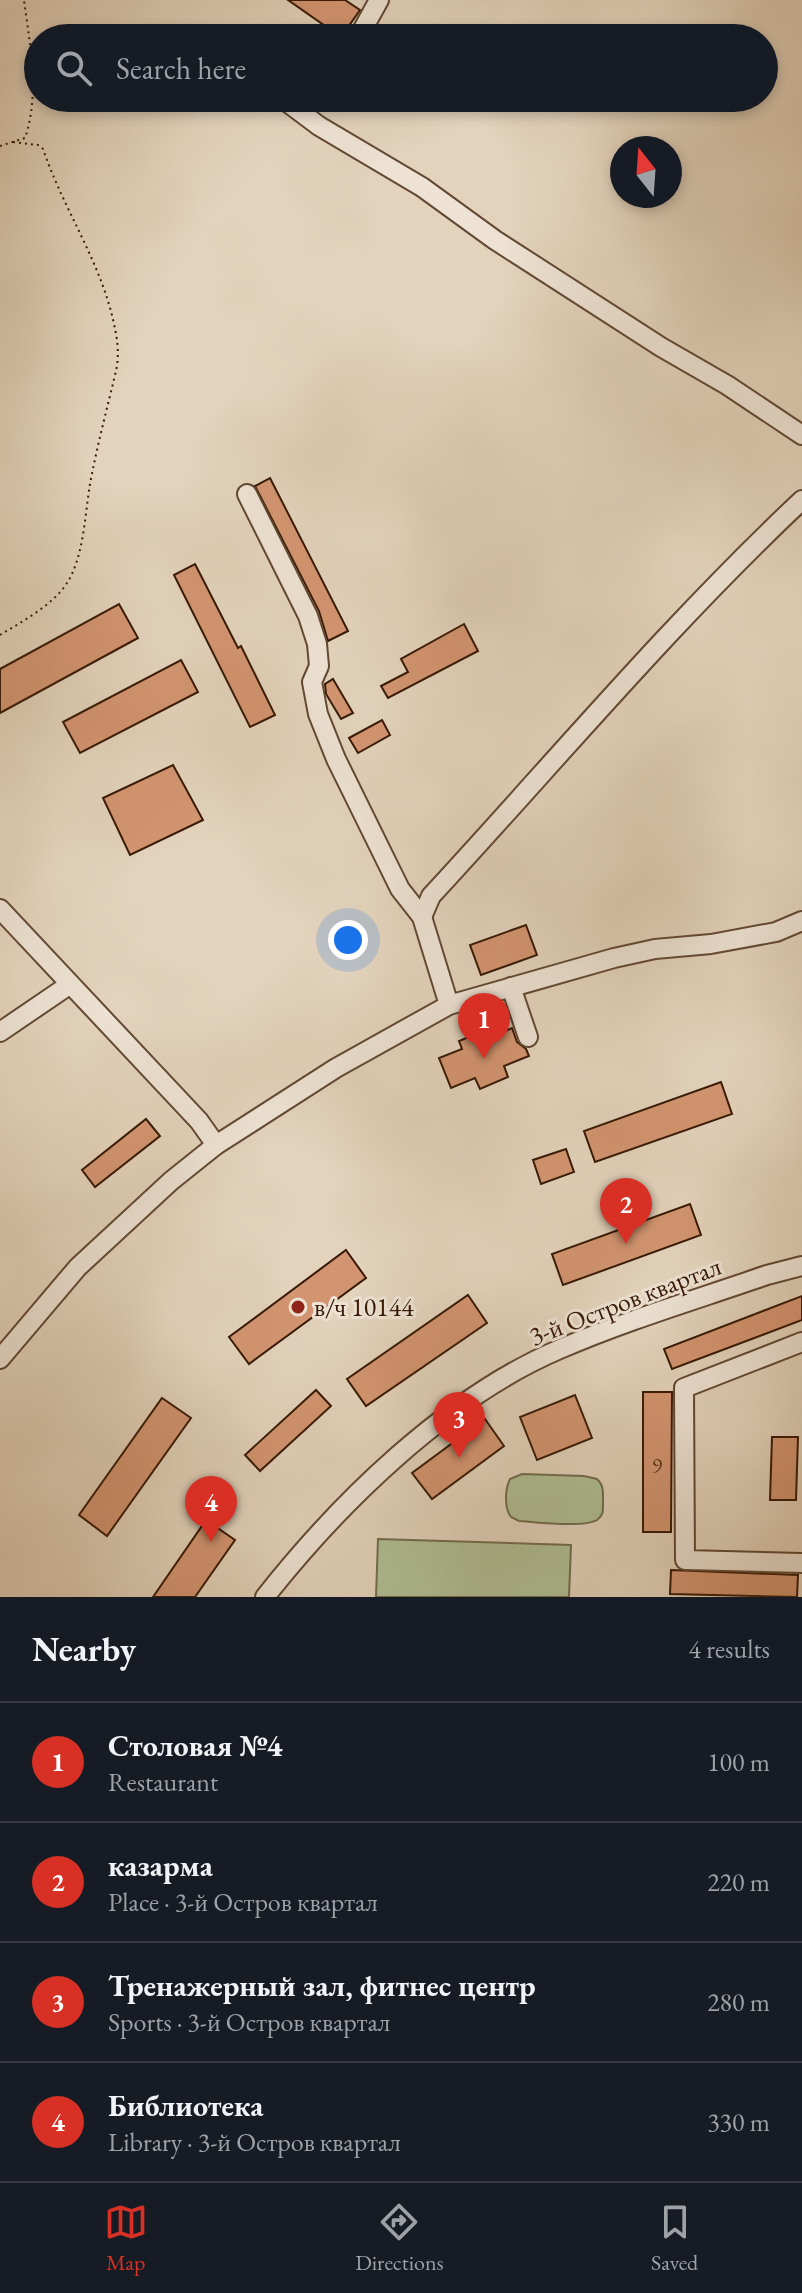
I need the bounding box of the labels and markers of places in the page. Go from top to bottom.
pin: 1 [458,993,510,1059]
pin: 2 [600,1178,652,1244]
place label: в/ч 10144 [314,1290,414,1324]
marker: в/ч 10144 [289,1298,307,1316]
pin: 3 [433,1392,485,1458]
pin: 4 [185,1476,237,1542]

